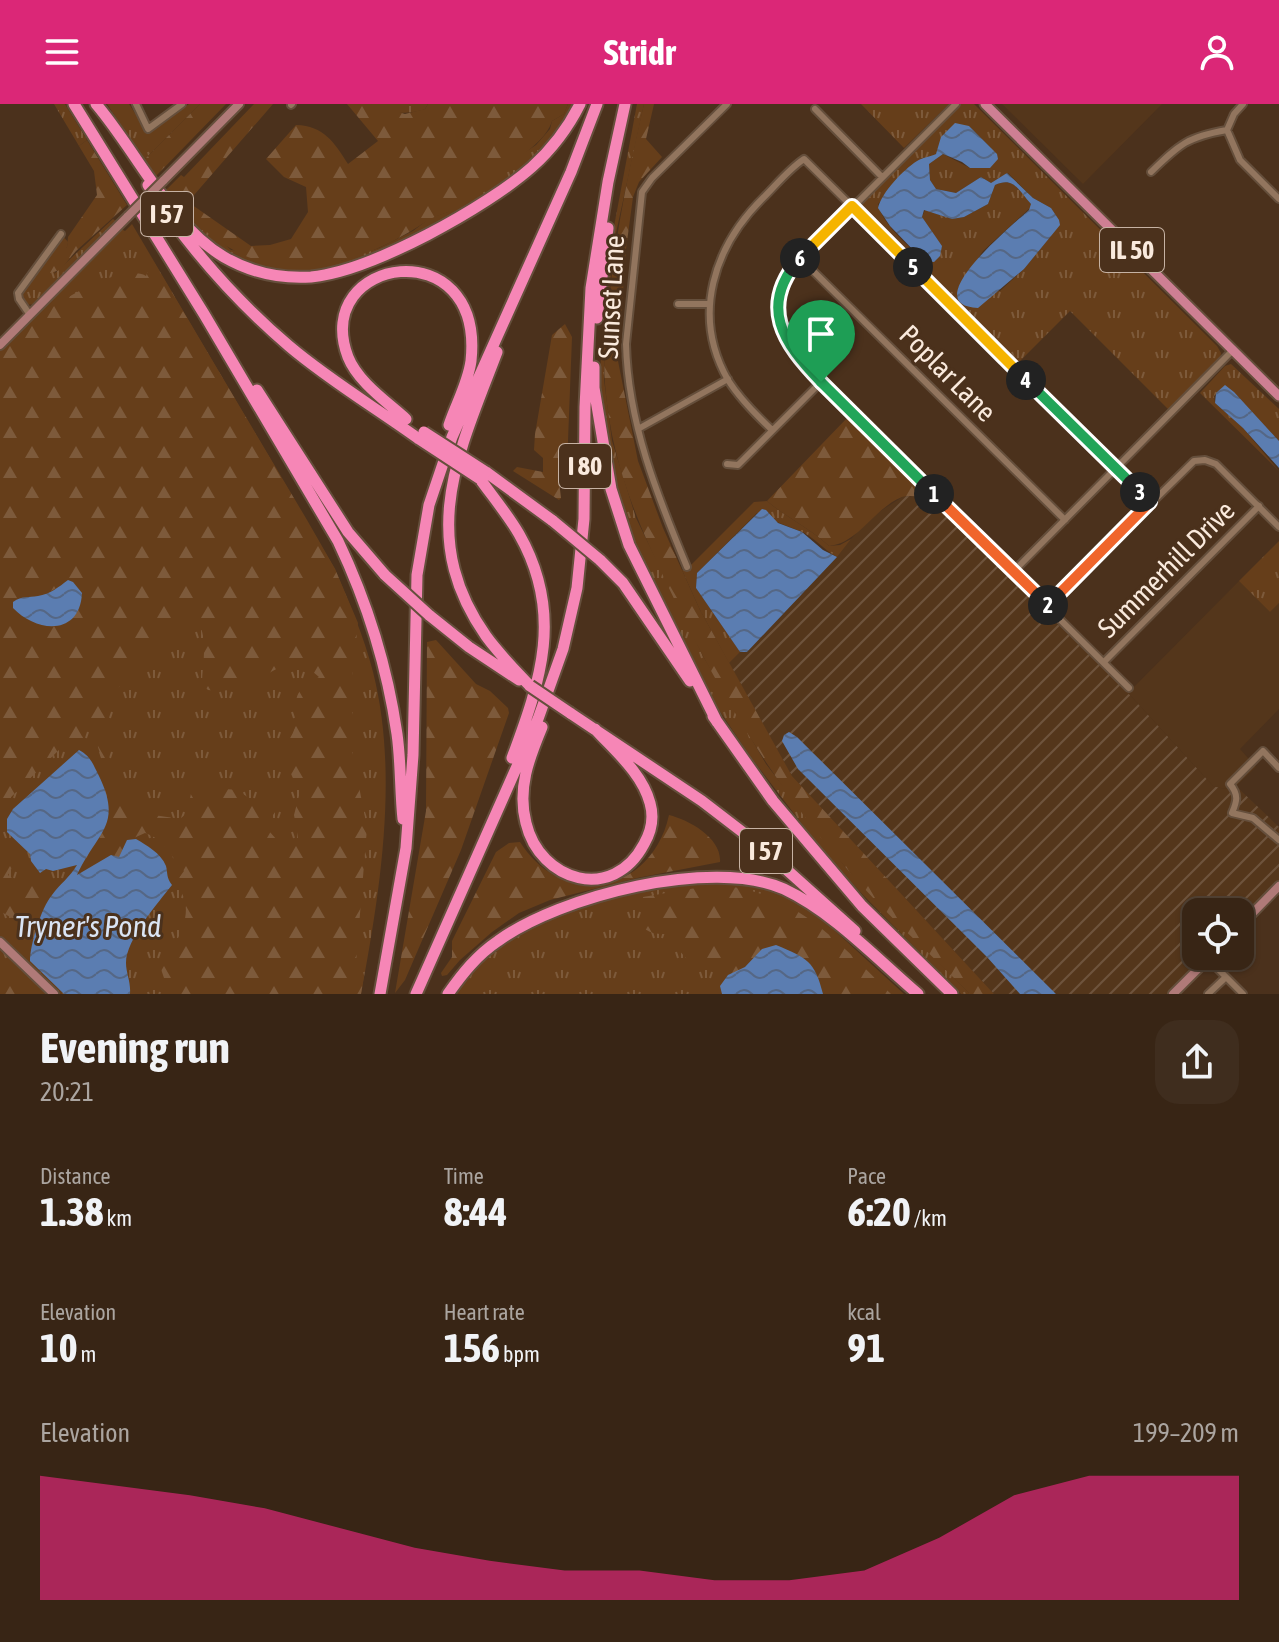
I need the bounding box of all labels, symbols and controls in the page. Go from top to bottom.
icon: menu [40,30,84,74]
icon: person [1195,30,1239,74]
text: Stridr [603,31,676,73]
road number: I 57 [141,192,193,236]
road number: IL 50 [1100,228,1164,272]
street label: Sunset Lane [592,234,630,360]
pin: 6 [780,238,820,278]
text: 6 [795,245,805,271]
pin: 5 [893,247,933,287]
text: 5 [908,254,918,280]
pin [787,300,855,382]
icon: arrive [799,312,843,356]
street label: Poplar Lane [893,318,1003,428]
pin: 4 [1006,360,1046,400]
text: 4 [1021,367,1031,393]
road number: I 80 [559,444,611,488]
pin: 3 [1120,472,1160,512]
pin: 1 [914,474,954,514]
text: 3 [1135,479,1145,505]
text: 1 [929,481,939,507]
street label: Summerhill Drive [1091,494,1241,644]
pin: 2 [1028,585,1068,625]
text: 2 [1043,592,1053,618]
road number: I 57 [740,829,792,873]
map controls [1182,898,1254,970]
button: locate [1182,898,1254,970]
water label: Tryner's Pond [15,909,161,943]
button: share [1155,1020,1239,1104]
text: Evening run [40,1022,230,1072]
text: 20:21 [40,1077,94,1107]
text: Distance [40,1163,111,1189]
text: Time [444,1163,484,1189]
text: Pace [847,1163,886,1189]
text: 1.38 [40,1189,104,1234]
text: 8:44 [444,1189,507,1234]
text: 6:20 [847,1189,911,1234]
text: km [104,1205,132,1231]
text: /km [911,1205,947,1231]
text: Elevation [40,1299,116,1325]
text: Heart rate [444,1299,525,1325]
text: kcal [847,1299,881,1325]
text: 10 [40,1325,78,1370]
text: 156 [444,1325,500,1370]
text: 91 [847,1325,885,1370]
text: m [78,1341,96,1367]
text: bpm [500,1341,540,1367]
text: Elevation [40,1418,130,1448]
text: 199–209 m [1133,1418,1239,1448]

